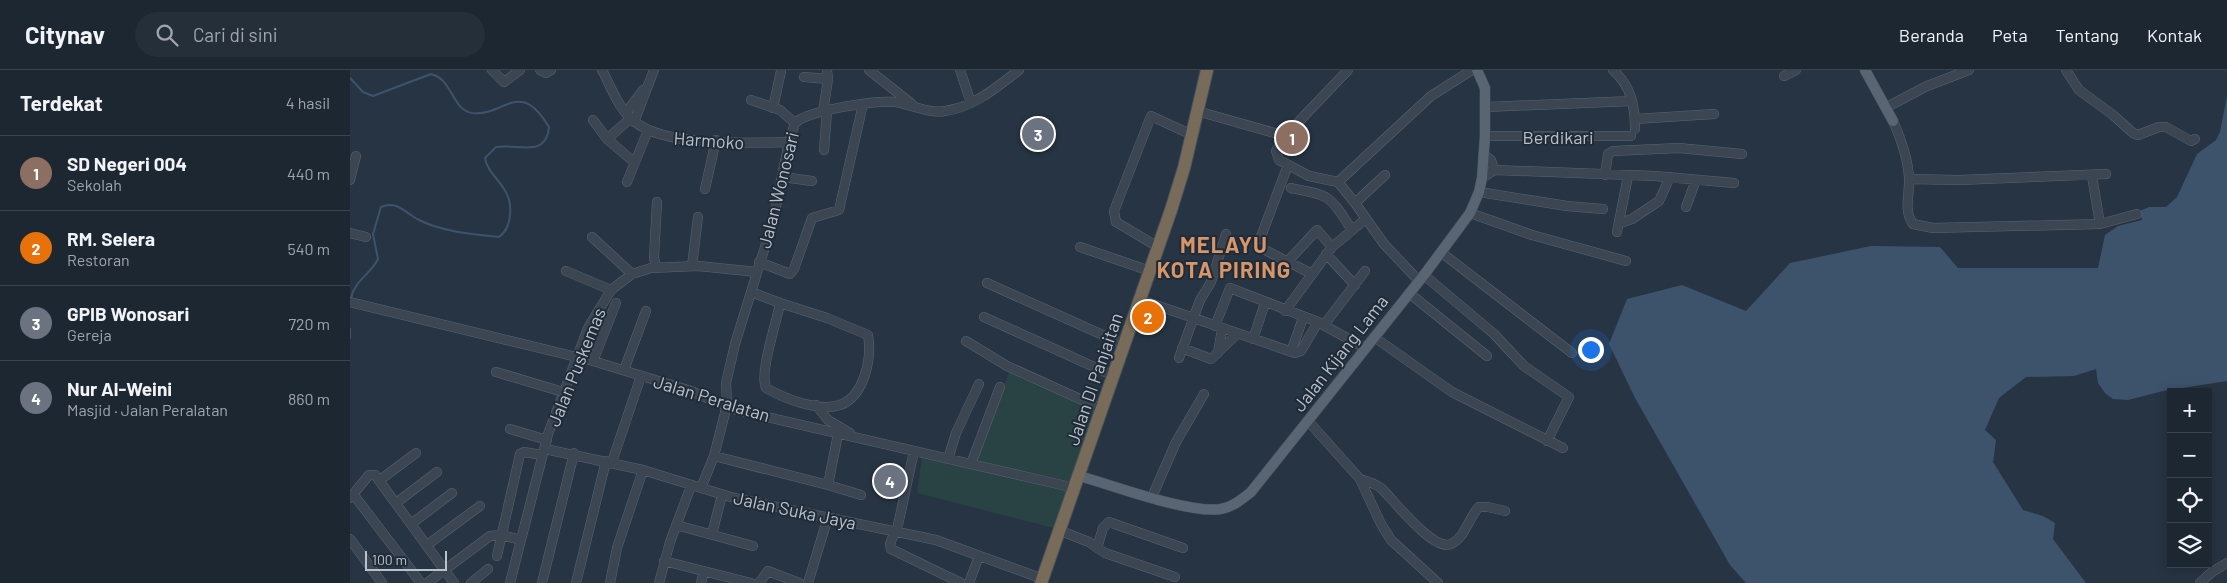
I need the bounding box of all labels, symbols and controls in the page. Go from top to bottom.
search box [135,12,485,57]
text: Citynav [25,20,105,49]
icon: search [153,21,181,49]
text: Cari di sini [193,23,278,46]
text: Beranda [1899,24,1964,46]
text: Peta [1992,24,2028,46]
text: Tentang [2056,24,2119,46]
text: Kontak [2147,24,2202,46]
text: Terdekat [20,90,103,115]
text: 4 hasil [286,93,330,112]
pin: 3 [1022,115,1054,153]
pin: 1 [1276,119,1308,157]
street label: Berdikari [1523,126,1593,148]
street label: Harmoko [673,127,745,153]
street label: Jalan Wonosari [753,129,803,251]
text: SD Negeri 004 [67,152,187,175]
text: 1 [33,164,39,183]
text: 440 m [287,164,330,183]
text: Sekolah [67,175,122,194]
text: RM. Selera [67,227,155,250]
district label: MELAYU KOTA PIRING [1157,231,1291,282]
text: 2 [32,239,40,258]
text: 540 m [287,239,330,258]
text: Restoran [67,250,130,269]
street label: Jalan Kijang Lama [1288,290,1392,416]
pin: 2 [1132,298,1164,336]
text: GPIB Wonosari [67,302,189,325]
street label: Jalan Puskemas [542,304,610,430]
street label: Jalan DI Panjaitan [1061,310,1127,448]
text: 3 [32,314,40,333]
text: 720 m [288,314,330,333]
text: Gereja [67,325,112,344]
your location [1578,337,1604,363]
street label: Jalan Peralatan [651,370,773,426]
text: Nur Al-Weini [67,377,172,400]
map controls [2167,388,2212,568]
button: + [2167,388,2212,433]
text: 4 [31,389,41,408]
text: 860 m [288,389,330,408]
text: Masjid · Jalan Peralatan [67,400,228,419]
button: − [2167,433,2212,478]
pin: 4 [874,462,906,500]
button: locate [2167,478,2212,523]
street label: Jalan Suka Jaya [732,486,858,534]
button: layers [2167,523,2212,568]
scale bar [365,548,448,571]
text: 100 m [372,551,407,568]

